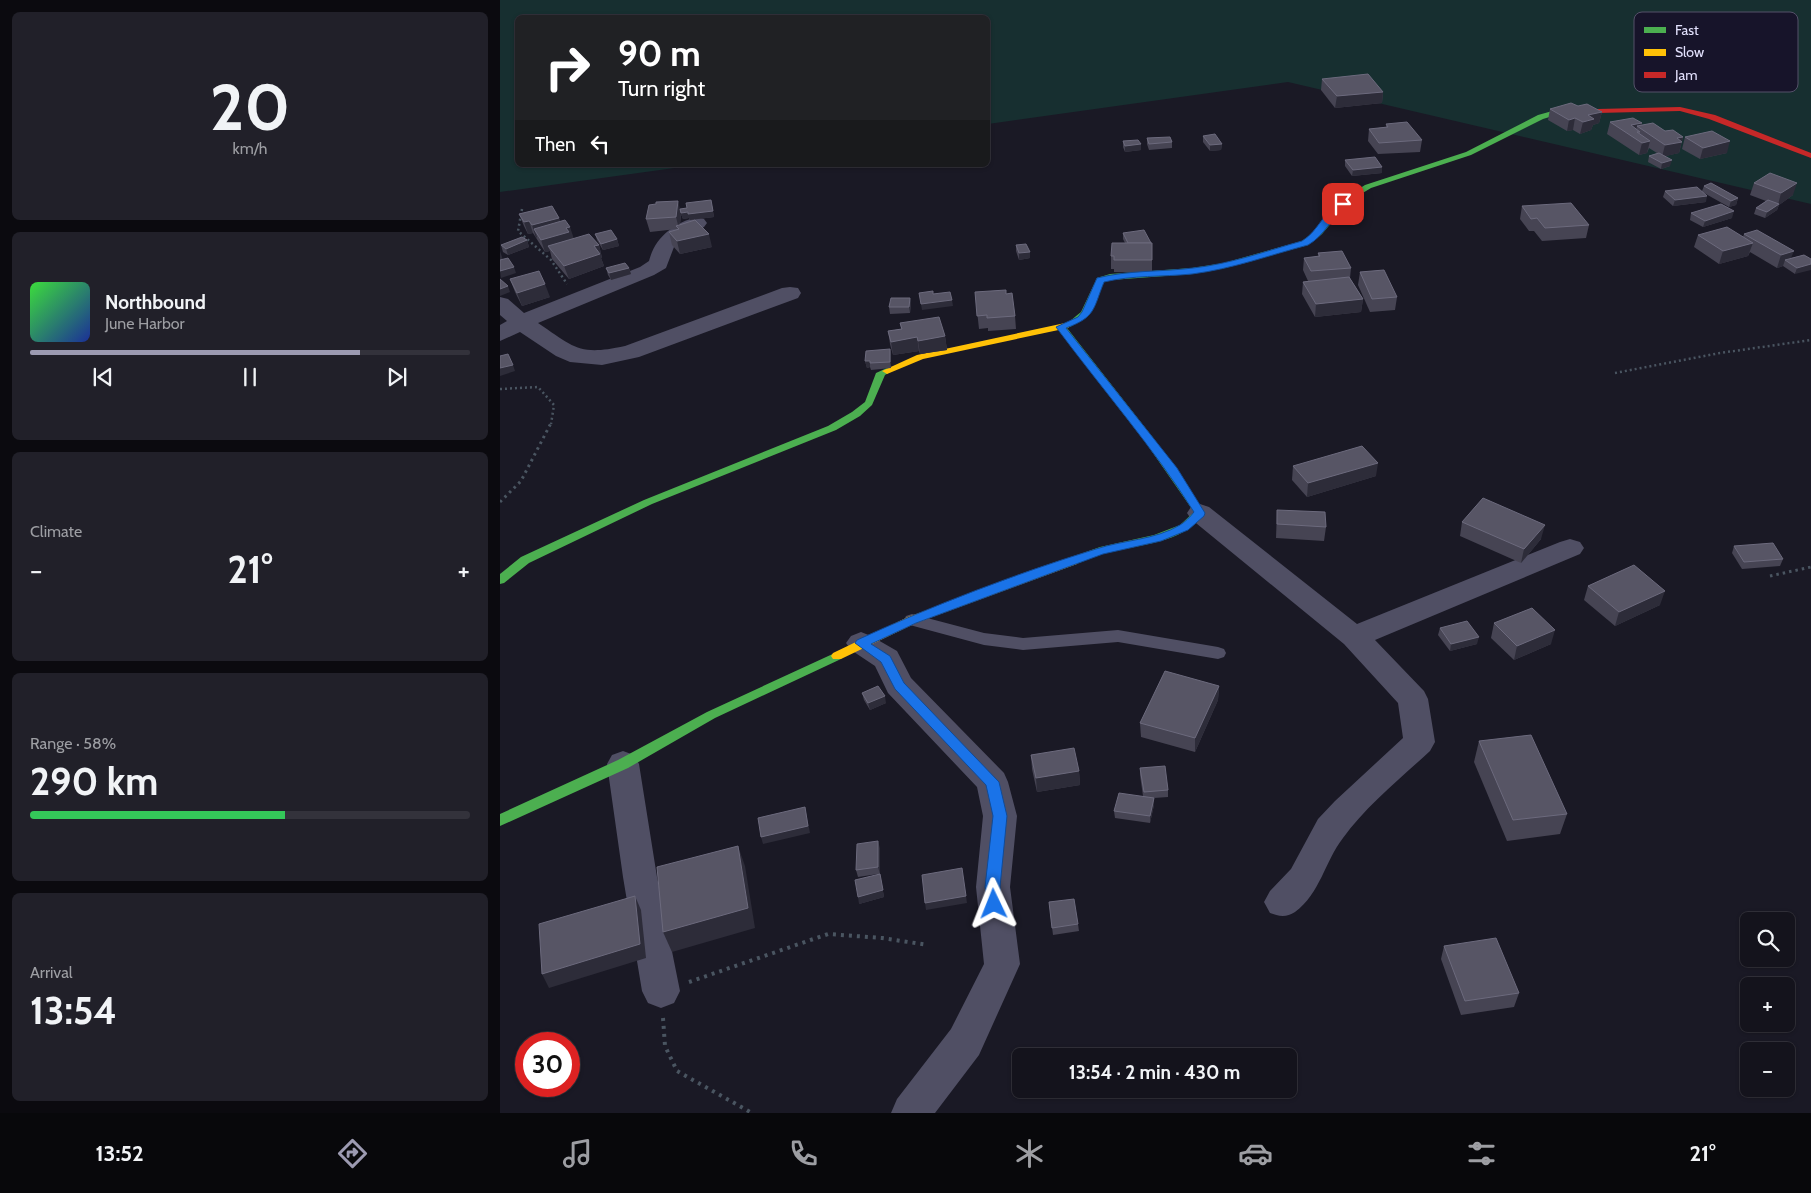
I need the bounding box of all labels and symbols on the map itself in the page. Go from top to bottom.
legend [1634,12,1798,92]
text: Fast [1675,21,1699,39]
text: Slow [1675,43,1704,61]
text: Jam [1674,66,1697,84]
pin [1322,183,1364,225]
position arrow [967,877,1019,929]
speed limit sign: 30 [515,1032,580,1097]

